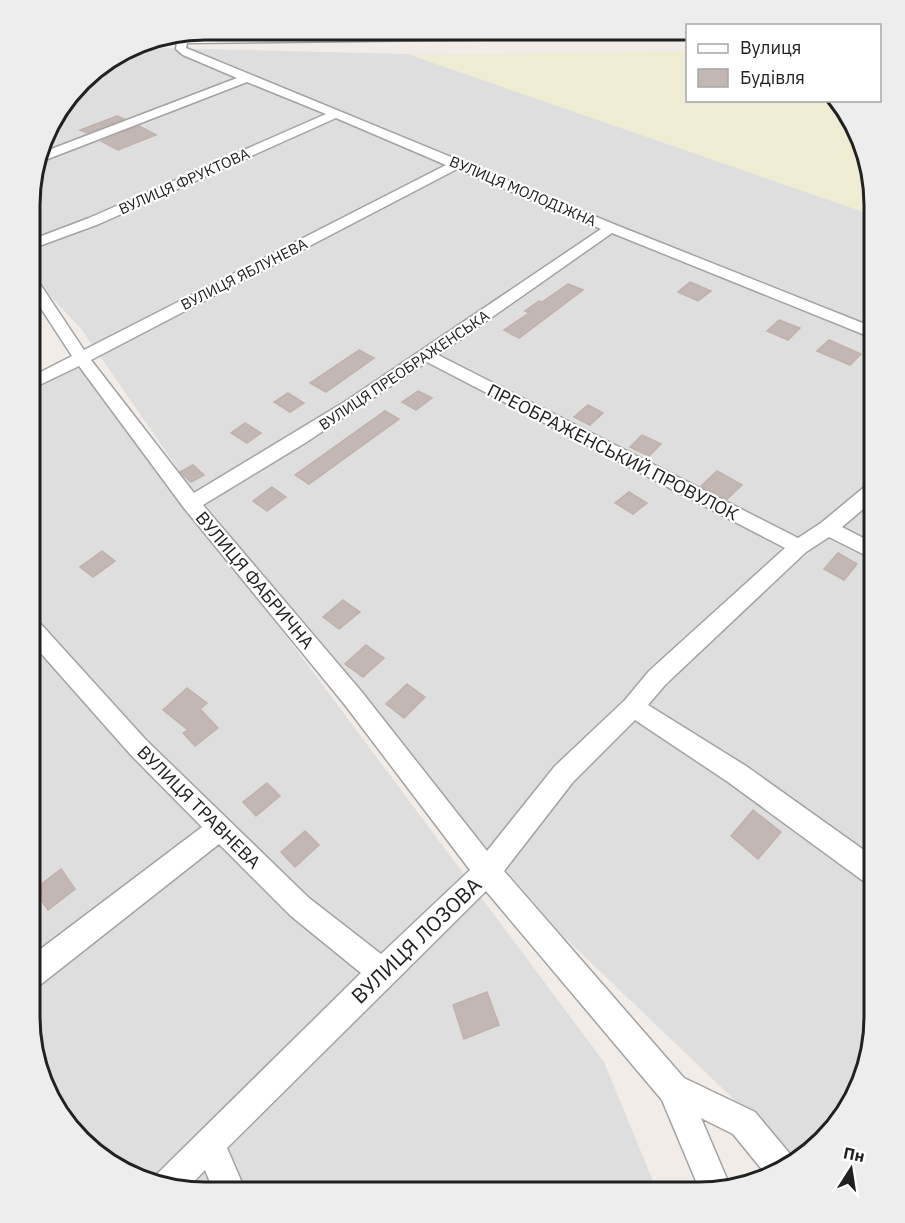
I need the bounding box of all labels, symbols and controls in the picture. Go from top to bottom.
legend [686,24,881,102]
text: Вулиця [740,36,801,59]
text: Будівля [740,66,805,89]
street label: ВУЛИЦЯ ФРУКТОВА [116,143,253,218]
street label: ВУЛИЦЯ МОЛОДІЖНА [447,151,600,231]
street label: ВУЛИЦЯ ЯБЛУНЕВА [178,234,311,314]
street label: ВУЛИЦЯ ПРЕОБРАЖЕНСЬКА [315,306,493,434]
street label: ПРЕОБРАЖЕНСЬКИЙ ПРОВУЛОК [483,378,743,526]
street label: ВУЛИЦЯ ФАБРИЧНА [191,507,320,654]
street label: ВУЛИЦЯ ТРАВНЕВА [132,740,266,874]
street label: ВУЛИЦЯ ЛОЗОВА [345,871,487,1009]
north arrow [821,1139,881,1199]
text: Пн [842,1142,867,1166]

